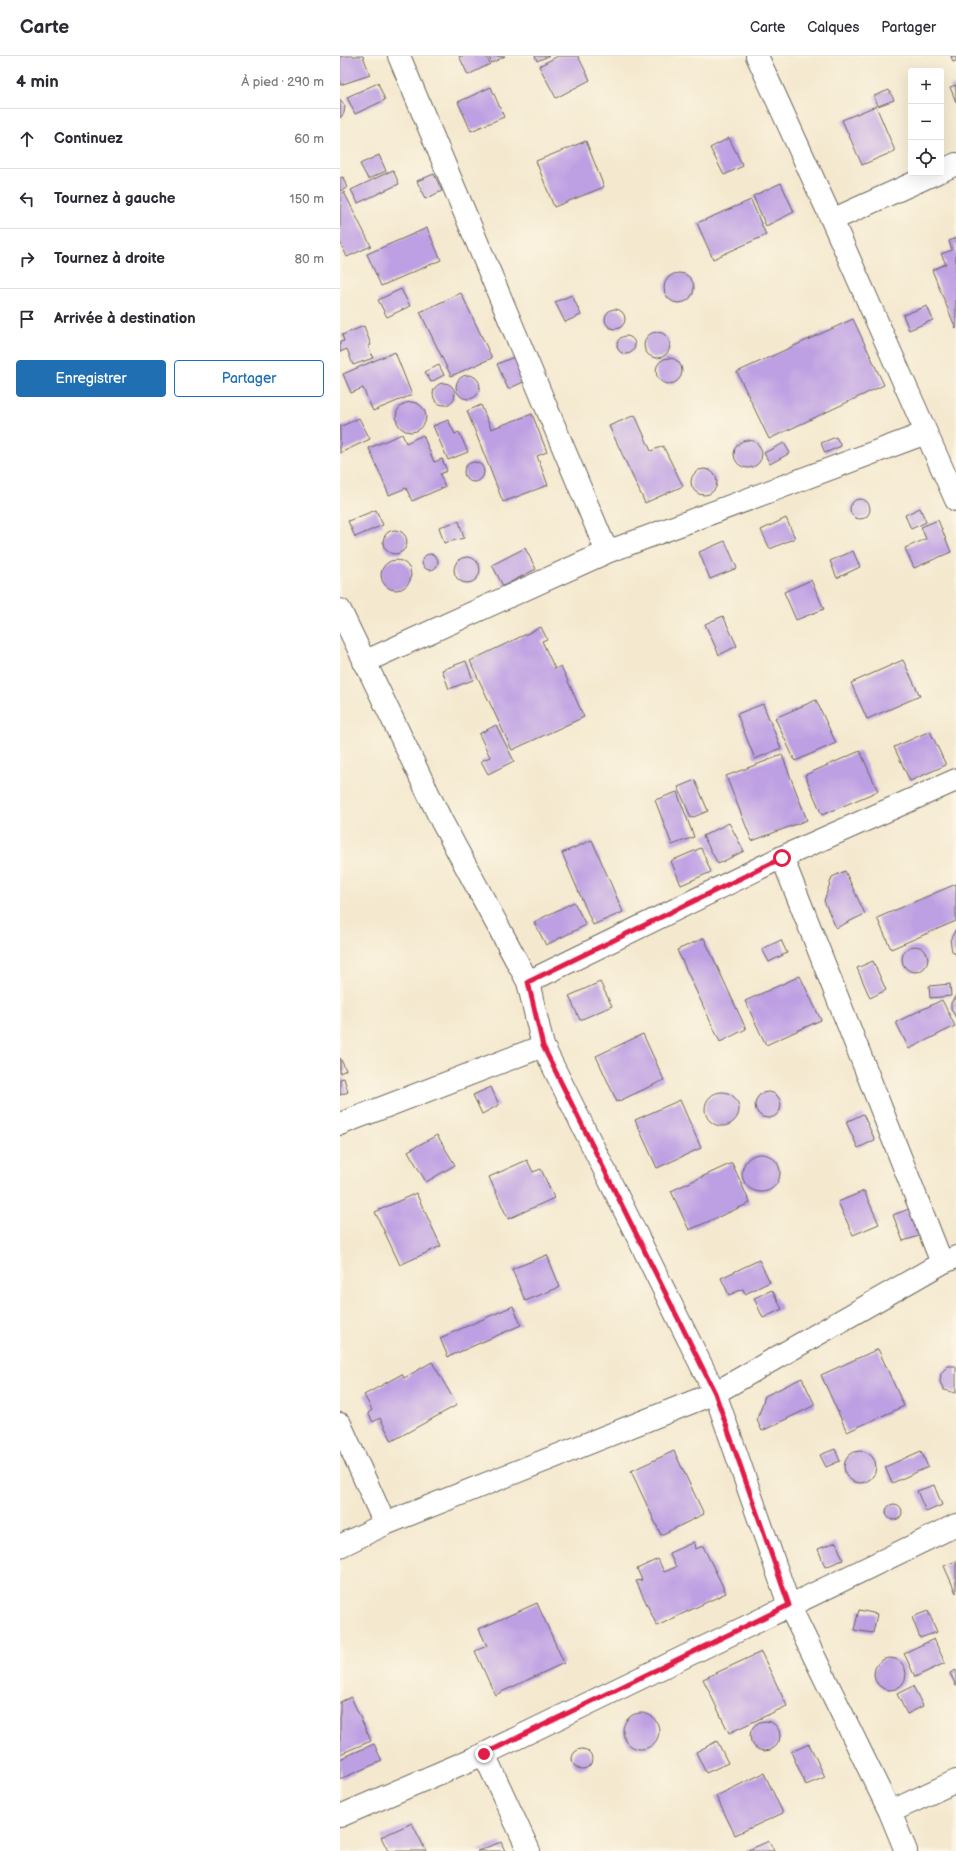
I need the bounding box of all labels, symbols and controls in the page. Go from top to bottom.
text: Carte [20,16,69,39]
text: Carte [750,19,785,36]
text: Calques [807,19,859,36]
text: Partager [881,19,936,36]
map controls [908,68,944,176]
button: + [908,68,944,104]
text: 4 min [16,72,59,92]
text: À pied · 290 m [241,74,324,90]
button: − [908,104,944,140]
icon: ahead [16,128,38,150]
text: Continuez [54,129,123,148]
text: 60 m [294,131,324,147]
button: locate [908,140,944,176]
icon: left [16,188,38,210]
text: Tournez à gauche [54,189,175,208]
text: 150 m [290,191,324,207]
icon: right [16,248,38,270]
text: Tournez à droite [54,249,165,268]
text: 80 m [295,251,324,267]
icon: arrive [16,308,38,330]
text: Arrivée à destination [54,309,196,328]
button: Enregistrer [16,360,166,397]
button: Partager [174,360,324,397]
route start [773,849,791,867]
route end [475,1745,493,1763]

